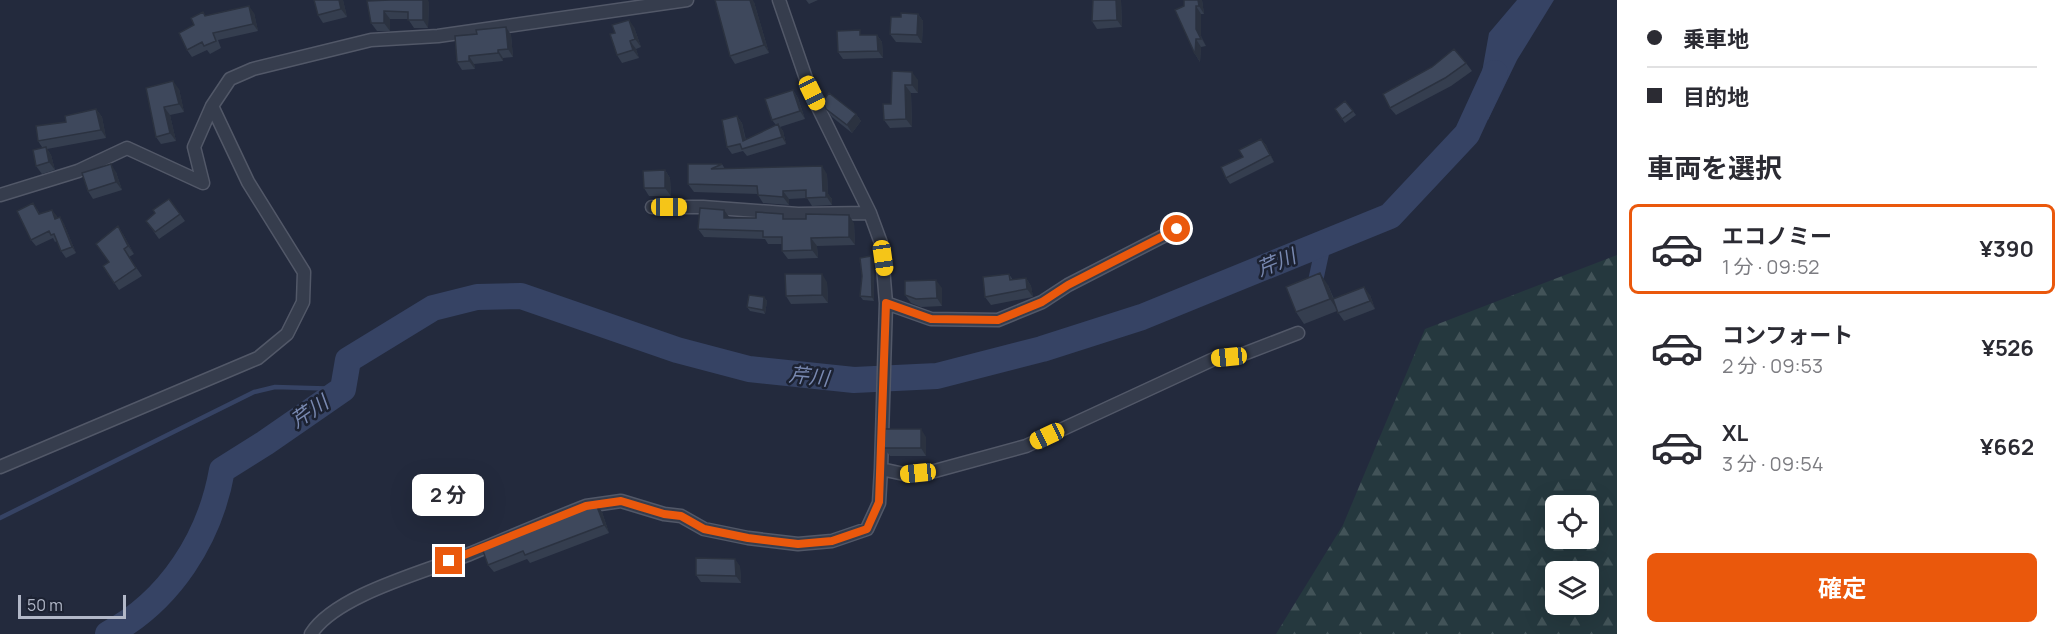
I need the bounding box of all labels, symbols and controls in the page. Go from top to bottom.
text: 乗車地 [1683,24,1749,54]
car [796,73,828,113]
text: 目的地 [1683,82,1749,112]
text: 車両を選択 [1647,149,1782,186]
car [651,198,687,216]
route start [1163,215,1190,242]
text: エコノミー [1722,221,1832,251]
icon: car [1650,222,1704,276]
text: ¥390 [1980,234,2034,264]
car [872,239,894,277]
water label: 芹川 [1252,241,1301,282]
text: 1 分 · 09:52 [1722,253,1819,280]
text: コンフォート [1722,320,1853,350]
icon: car [1650,321,1704,375]
text: ¥526 [1981,333,2034,363]
car [1210,346,1248,368]
text: 2 分 · 09:53 [1722,352,1823,379]
water label: 芹川 [788,360,832,392]
water label: 芹川 [285,388,335,433]
text: XL [1722,418,1748,448]
car [1027,420,1067,452]
icon: car [1650,420,1704,474]
text: ¥662 [1980,432,2034,462]
text: 3 分 · 09:54 [1722,450,1824,477]
car [899,462,937,484]
callout: 2 分 [413,474,485,516]
text: 2 分 [430,481,466,508]
map controls [1545,495,1599,615]
button: locate [1545,495,1599,549]
route end [435,547,462,574]
button: 確定 [1647,553,2037,622]
button: layers [1545,561,1599,615]
scale bar [18,592,126,620]
text: 50 m [27,594,63,616]

